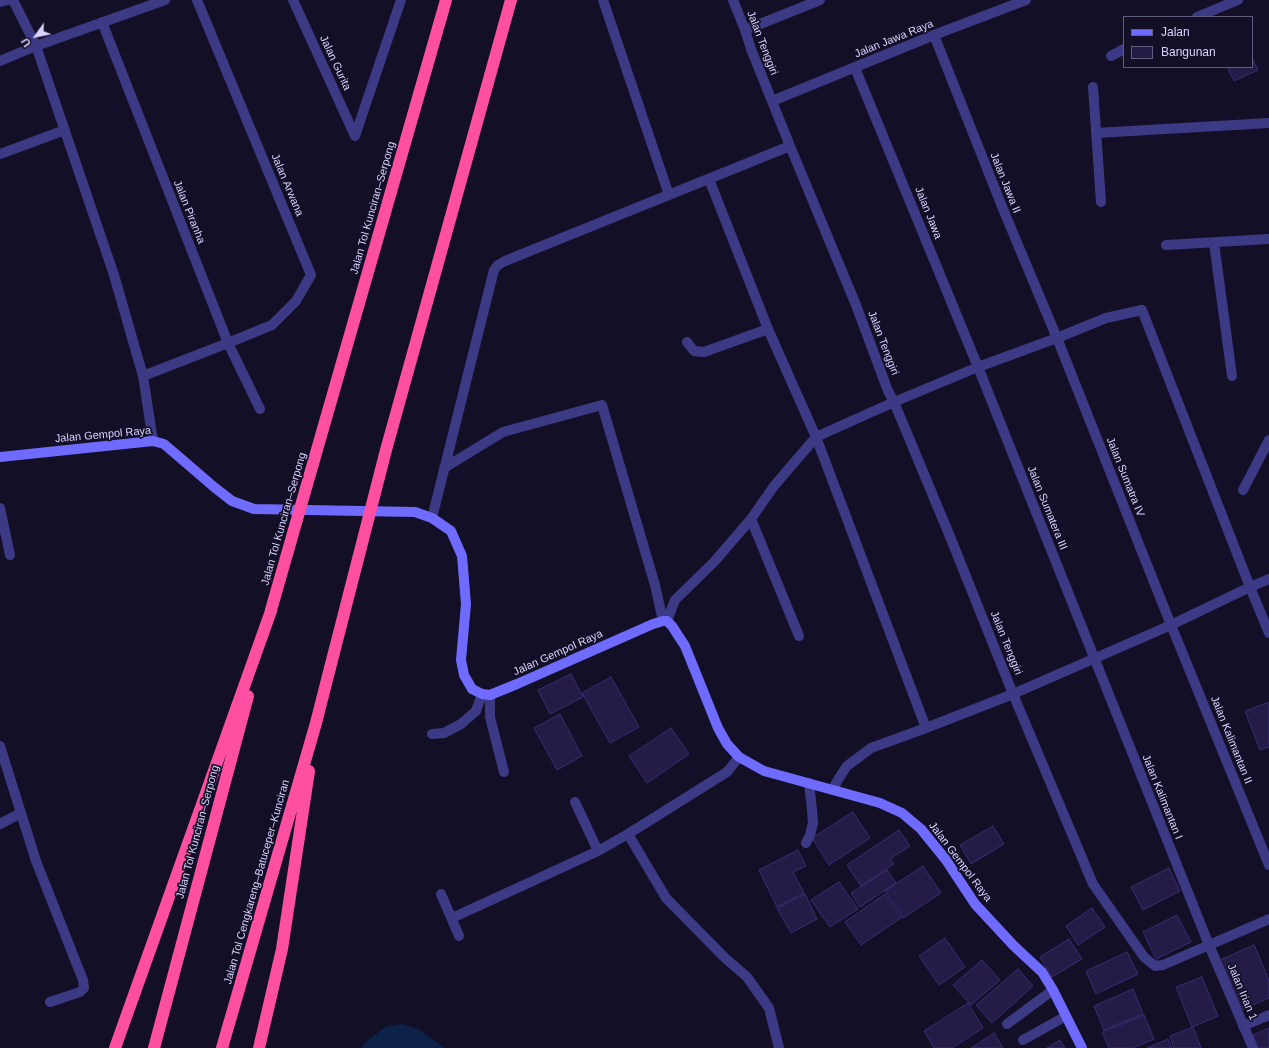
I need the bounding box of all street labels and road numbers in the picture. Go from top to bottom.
street label: Jalan Tenggiri [744,9,780,77]
street label: Jalan Jawa Raya [853,17,935,61]
street label: Jalan Gurita [316,33,354,93]
street label: Jalan Tol Kunciran–Serpong [348,140,398,276]
street label: Jalan Jawa II [987,151,1023,215]
street label: Jalan Arwana [268,152,306,218]
street label: Jalan Piranha [170,178,208,246]
street label: Jalan Jawa [912,185,944,241]
street label: Jalan Tenggiri [865,309,901,377]
street label: Jalan Gempol Raya [54,424,152,446]
street label: Jalan Sumatra IV [1103,435,1147,519]
street label: Jalan Tol Kunciran–Serpong [259,451,309,587]
street label: Jalan Sumatera III [1024,464,1070,552]
street label: Jalan Tenggiri [987,609,1025,677]
street label: Jalan Gempol Raya [511,627,605,679]
street label: Jalan Kalimantan II [1207,694,1255,786]
street label: Jalan Kalimantan I [1139,753,1185,841]
street label: Jalan Tol Kunciran–Serpong [174,764,222,900]
street label: Jalan Tol Cengkareng–Batuceper–Kunciran [221,778,293,986]
street label: Jalan Gempol Raya [926,819,994,905]
street label: Jalan Irian 1 [1224,962,1260,1022]

